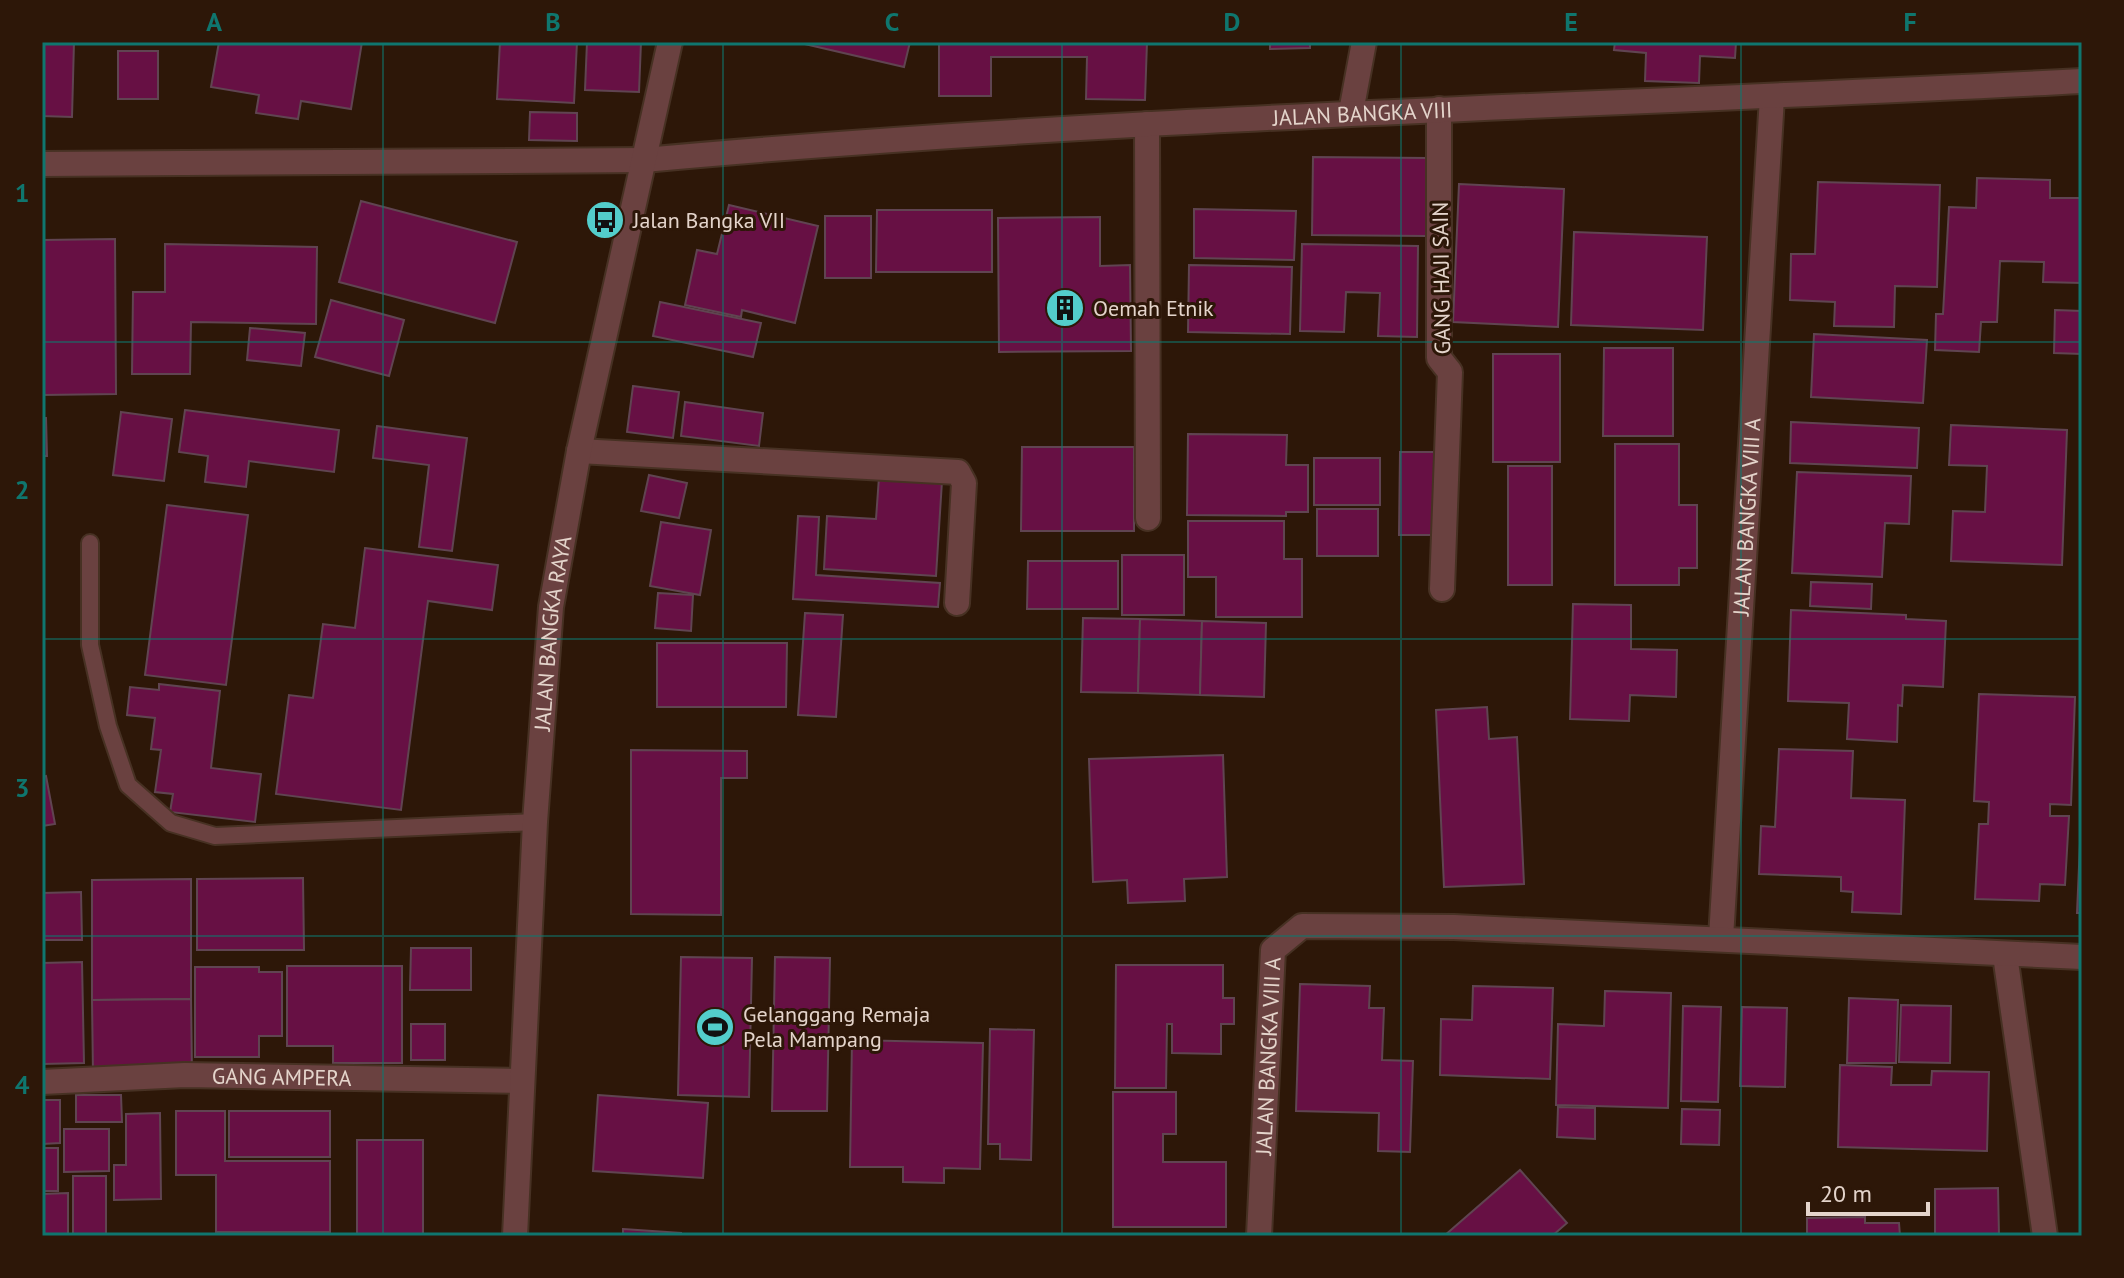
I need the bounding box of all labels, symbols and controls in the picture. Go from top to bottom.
text: A [206,5,222,38]
text: B [545,5,561,38]
text: C [885,5,899,38]
text: D [1224,5,1240,38]
text: E [1564,5,1578,38]
text: F [1903,5,1917,38]
street label: JALAN BANGKA VIII [1271,95,1453,132]
text: 1 [15,176,29,209]
bus stop icon: Jalan Bangka VII [584,199,626,241]
street label: GANG HAJI SAIN [1426,201,1456,355]
place label: Jalan Bangka VII [632,206,785,234]
building icon: Oemah Etnik [1044,287,1086,329]
place label: Oemah Etnik [1093,294,1214,322]
street label: JALAN BANGKA VIII A [1727,417,1767,617]
text: 2 [15,473,29,506]
street label: JALAN BANGKA RAYA [528,533,578,733]
text: 3 [15,771,29,804]
street label: JALAN BANGKA VIII A [1249,956,1287,1157]
place label: Gelanggang Remaja Pela Mampang [743,1000,930,1053]
sports icon: Gelanggang Remaja Pela Mampang [694,1006,736,1048]
street label: GANG AMPERA [212,1061,352,1092]
text: 4 [15,1068,30,1101]
scale bar [1808,1166,1928,1216]
text: 20 m [1820,1178,1872,1209]

